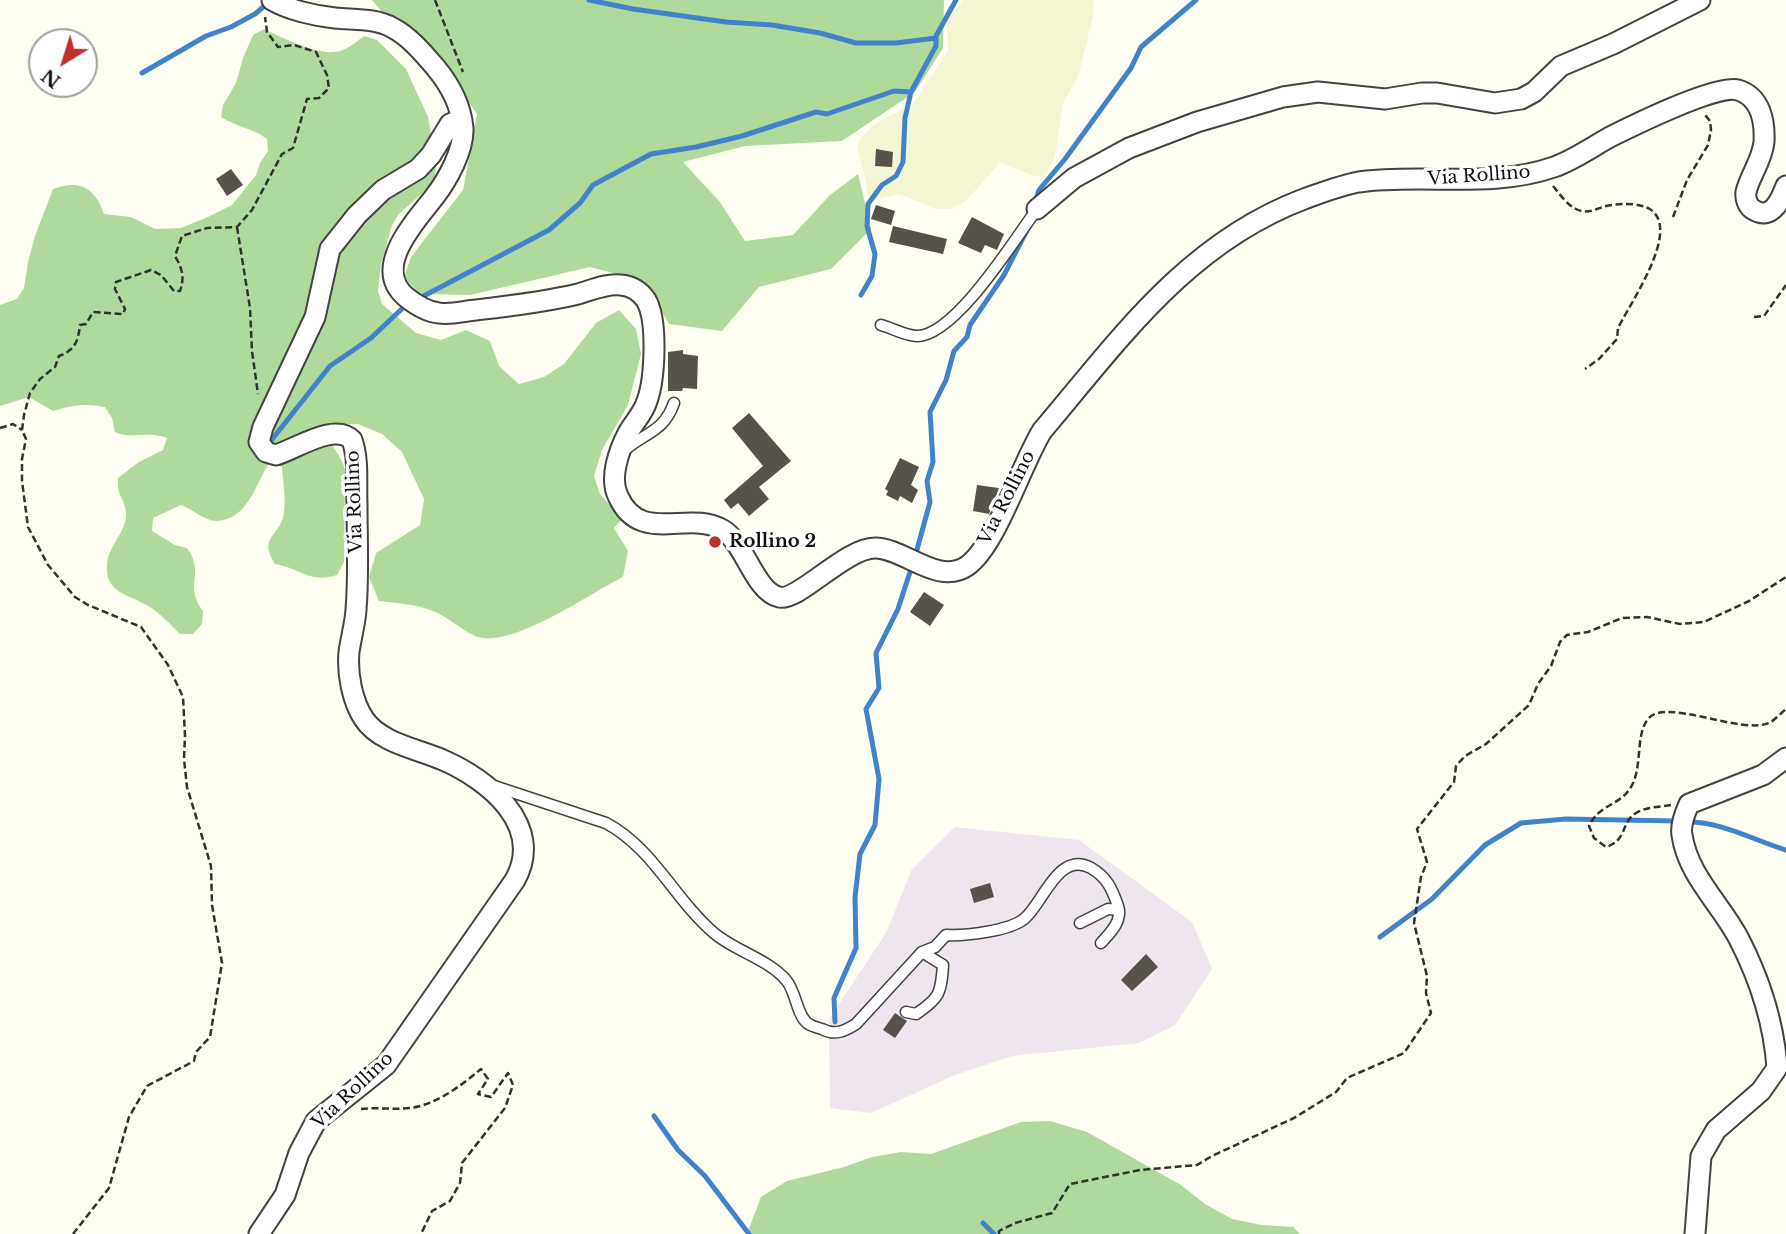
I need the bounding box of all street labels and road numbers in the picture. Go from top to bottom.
street label: Via Rollino [1427,162,1531,190]
street label: Via Rollino [974,447,1040,549]
street label: Via Rollino [342,450,368,554]
street label: Via Rollino [308,1048,398,1134]

